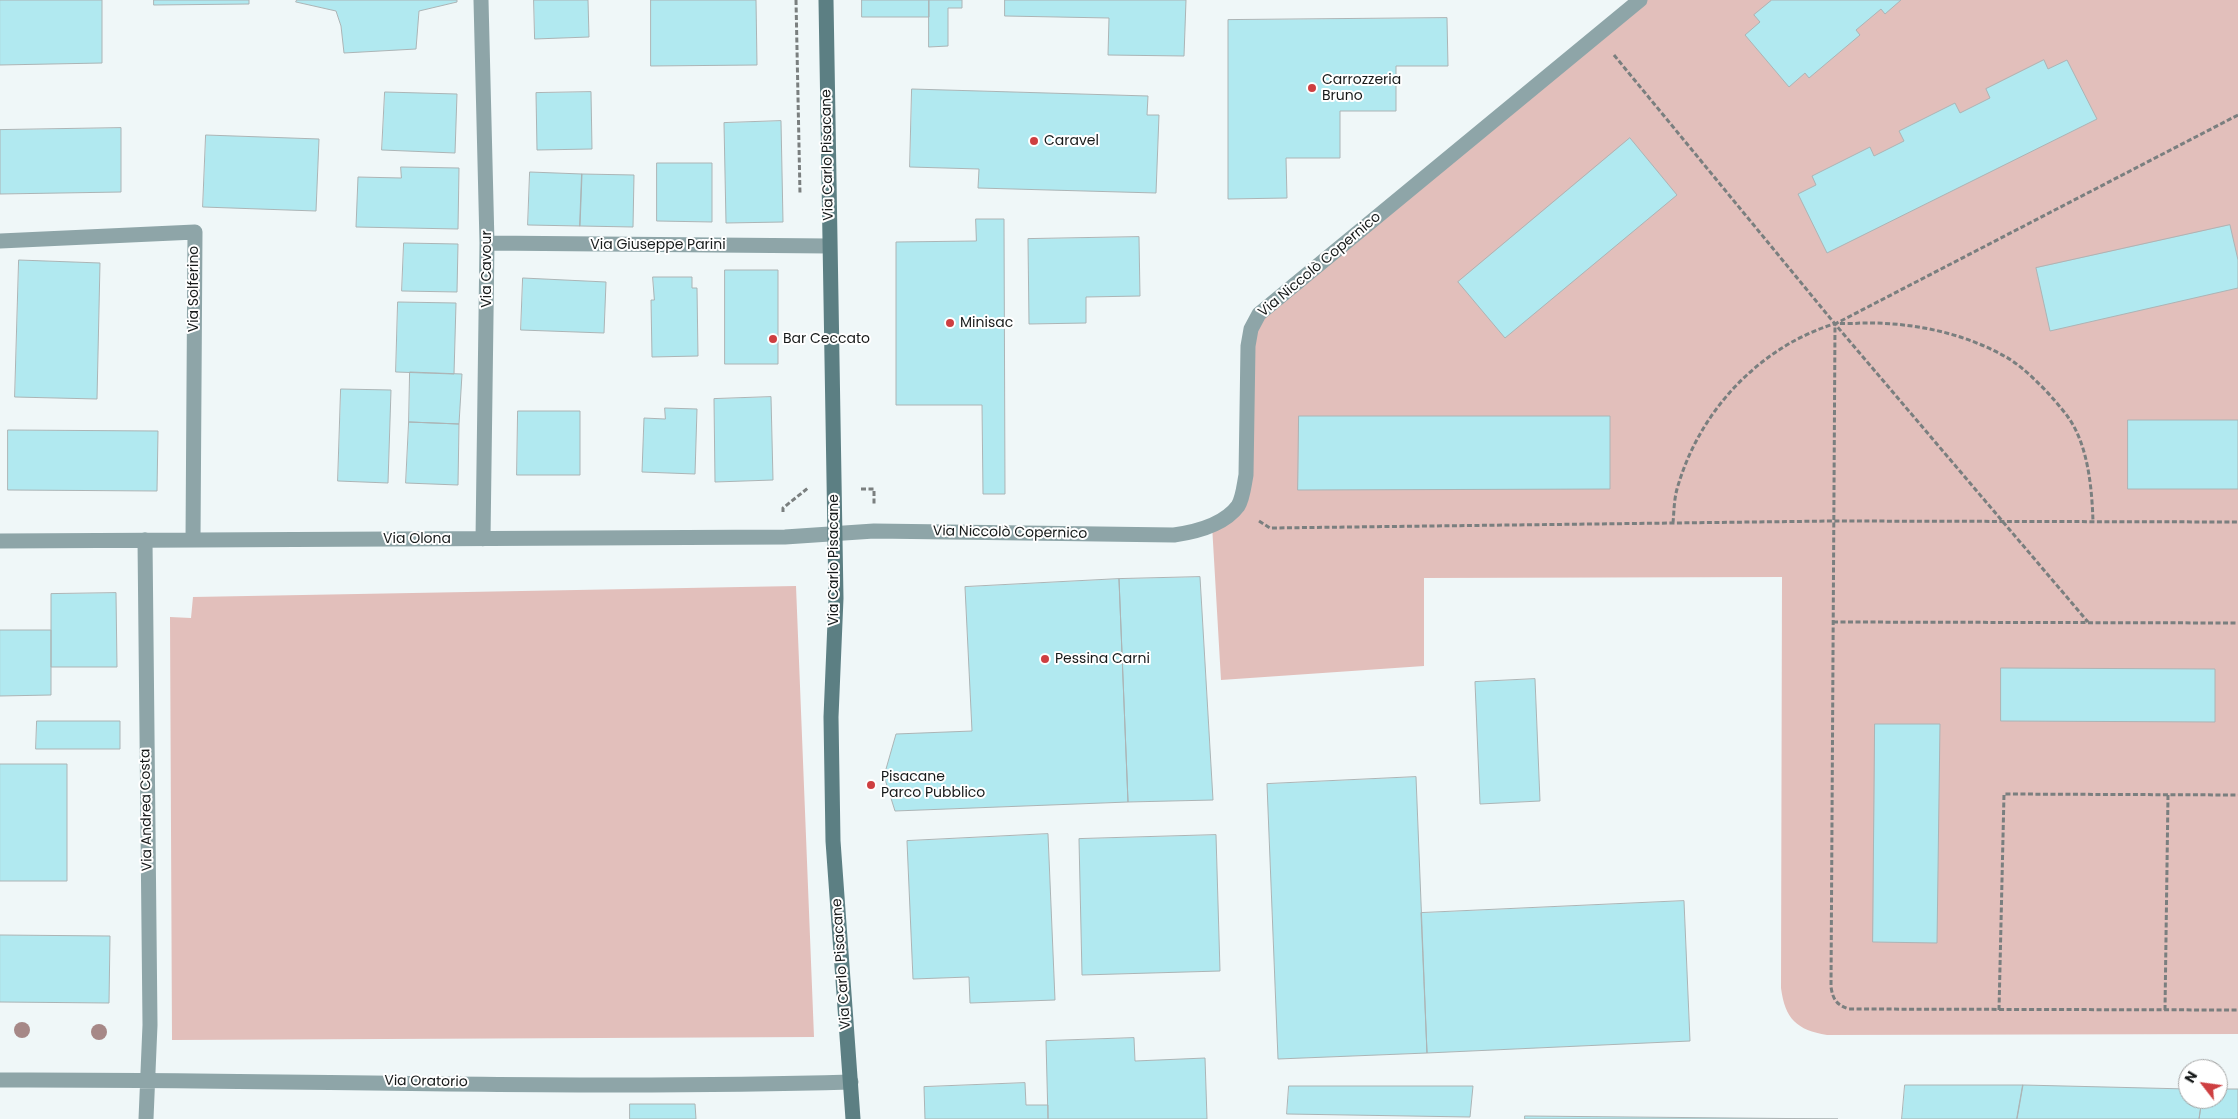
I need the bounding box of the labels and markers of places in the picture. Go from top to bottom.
place label: Carrozzeria Bruno [1322,72,1401,104]
marker: Carrozzeria Bruno [1306,82,1318,94]
place label: Caravel [1044,133,1099,149]
marker: Caravel [1028,135,1040,147]
place label: Minisac [960,315,1013,331]
marker: Minisac [944,317,956,329]
place label: Bar Ceccato [783,331,870,347]
marker: Bar Ceccato [767,333,779,345]
place label: Pessina Carni [1055,651,1150,667]
marker: Pessina Carni [1039,653,1051,665]
place label: Pisacane Parco Pubblico [881,769,985,802]
marker: Pisacane Parco Pubblico [865,779,877,791]

